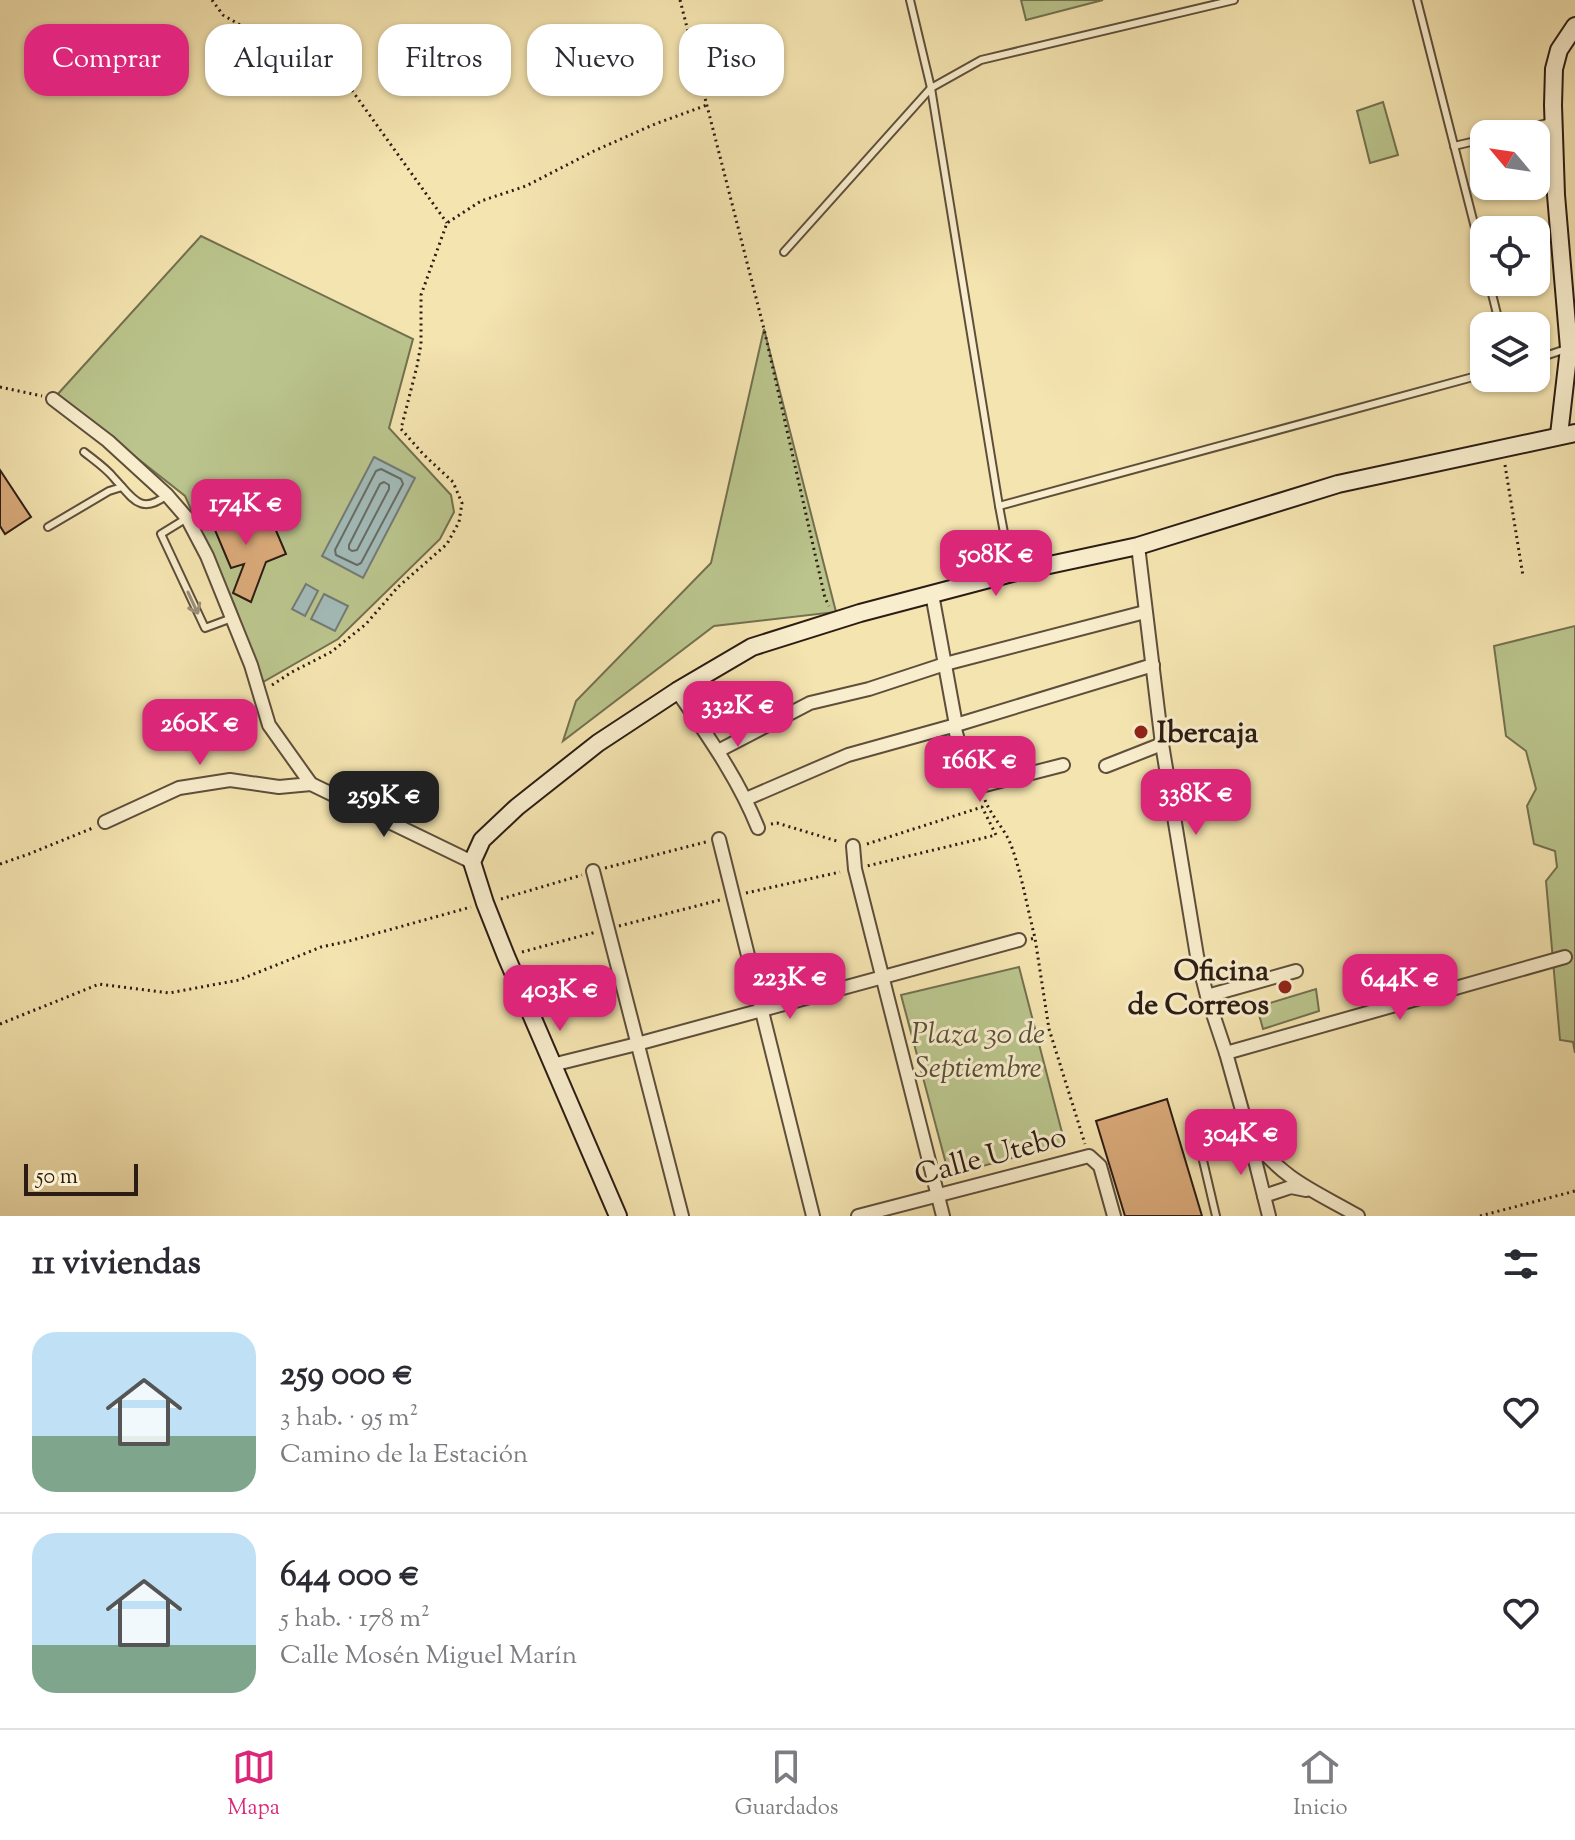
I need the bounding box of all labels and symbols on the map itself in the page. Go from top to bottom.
north arrow [1470,120,1550,200]
pin: 174K € [181,479,311,547]
pin: 508K € [931,530,1061,598]
one-way arrow [186,591,201,615]
pin: 332K € [673,681,803,749]
pin: 260K € [135,699,265,767]
place label: Ibercaja [1157,713,1258,756]
marker: Ibercaja [1132,723,1150,741]
pin: 166K € [915,736,1045,804]
pin: 338K € [1131,769,1261,837]
pin: 259K € [319,771,449,839]
place label: Oficina de Correos [1128,951,1269,1028]
pin: 223K € [725,953,855,1021]
pin: 644K € [1335,954,1465,1022]
pin: 403K € [495,965,625,1033]
marker: Oficina de Correos [1276,978,1294,996]
park label: Plaza 30 de Septiembre [911,1014,1045,1091]
pin: 304K € [1176,1109,1306,1177]
street label: Calle Utebo [910,1117,1071,1198]
scale bar [24,1160,138,1196]

